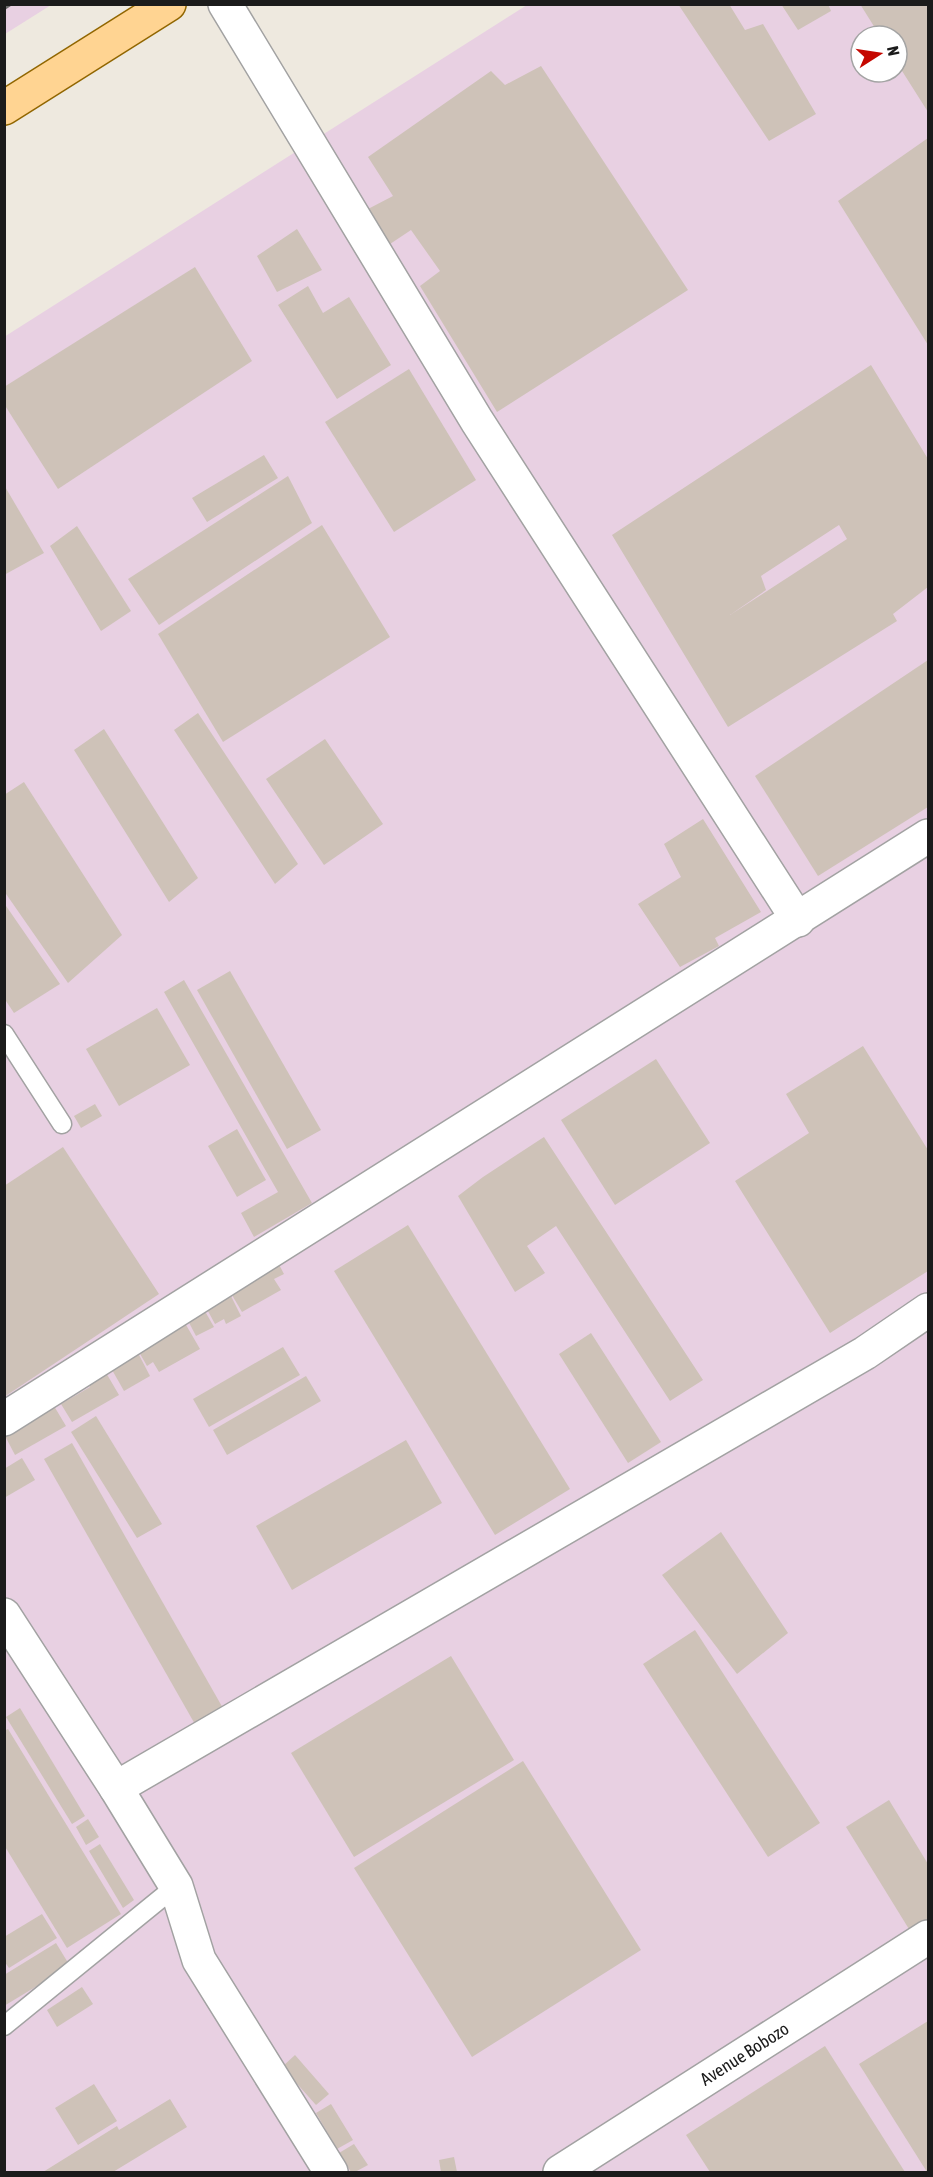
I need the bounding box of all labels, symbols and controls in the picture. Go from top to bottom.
north arrow [849,24,909,84]
text: N [884,44,903,57]
street label: Avenue Bobozo [696,2018,793,2090]

